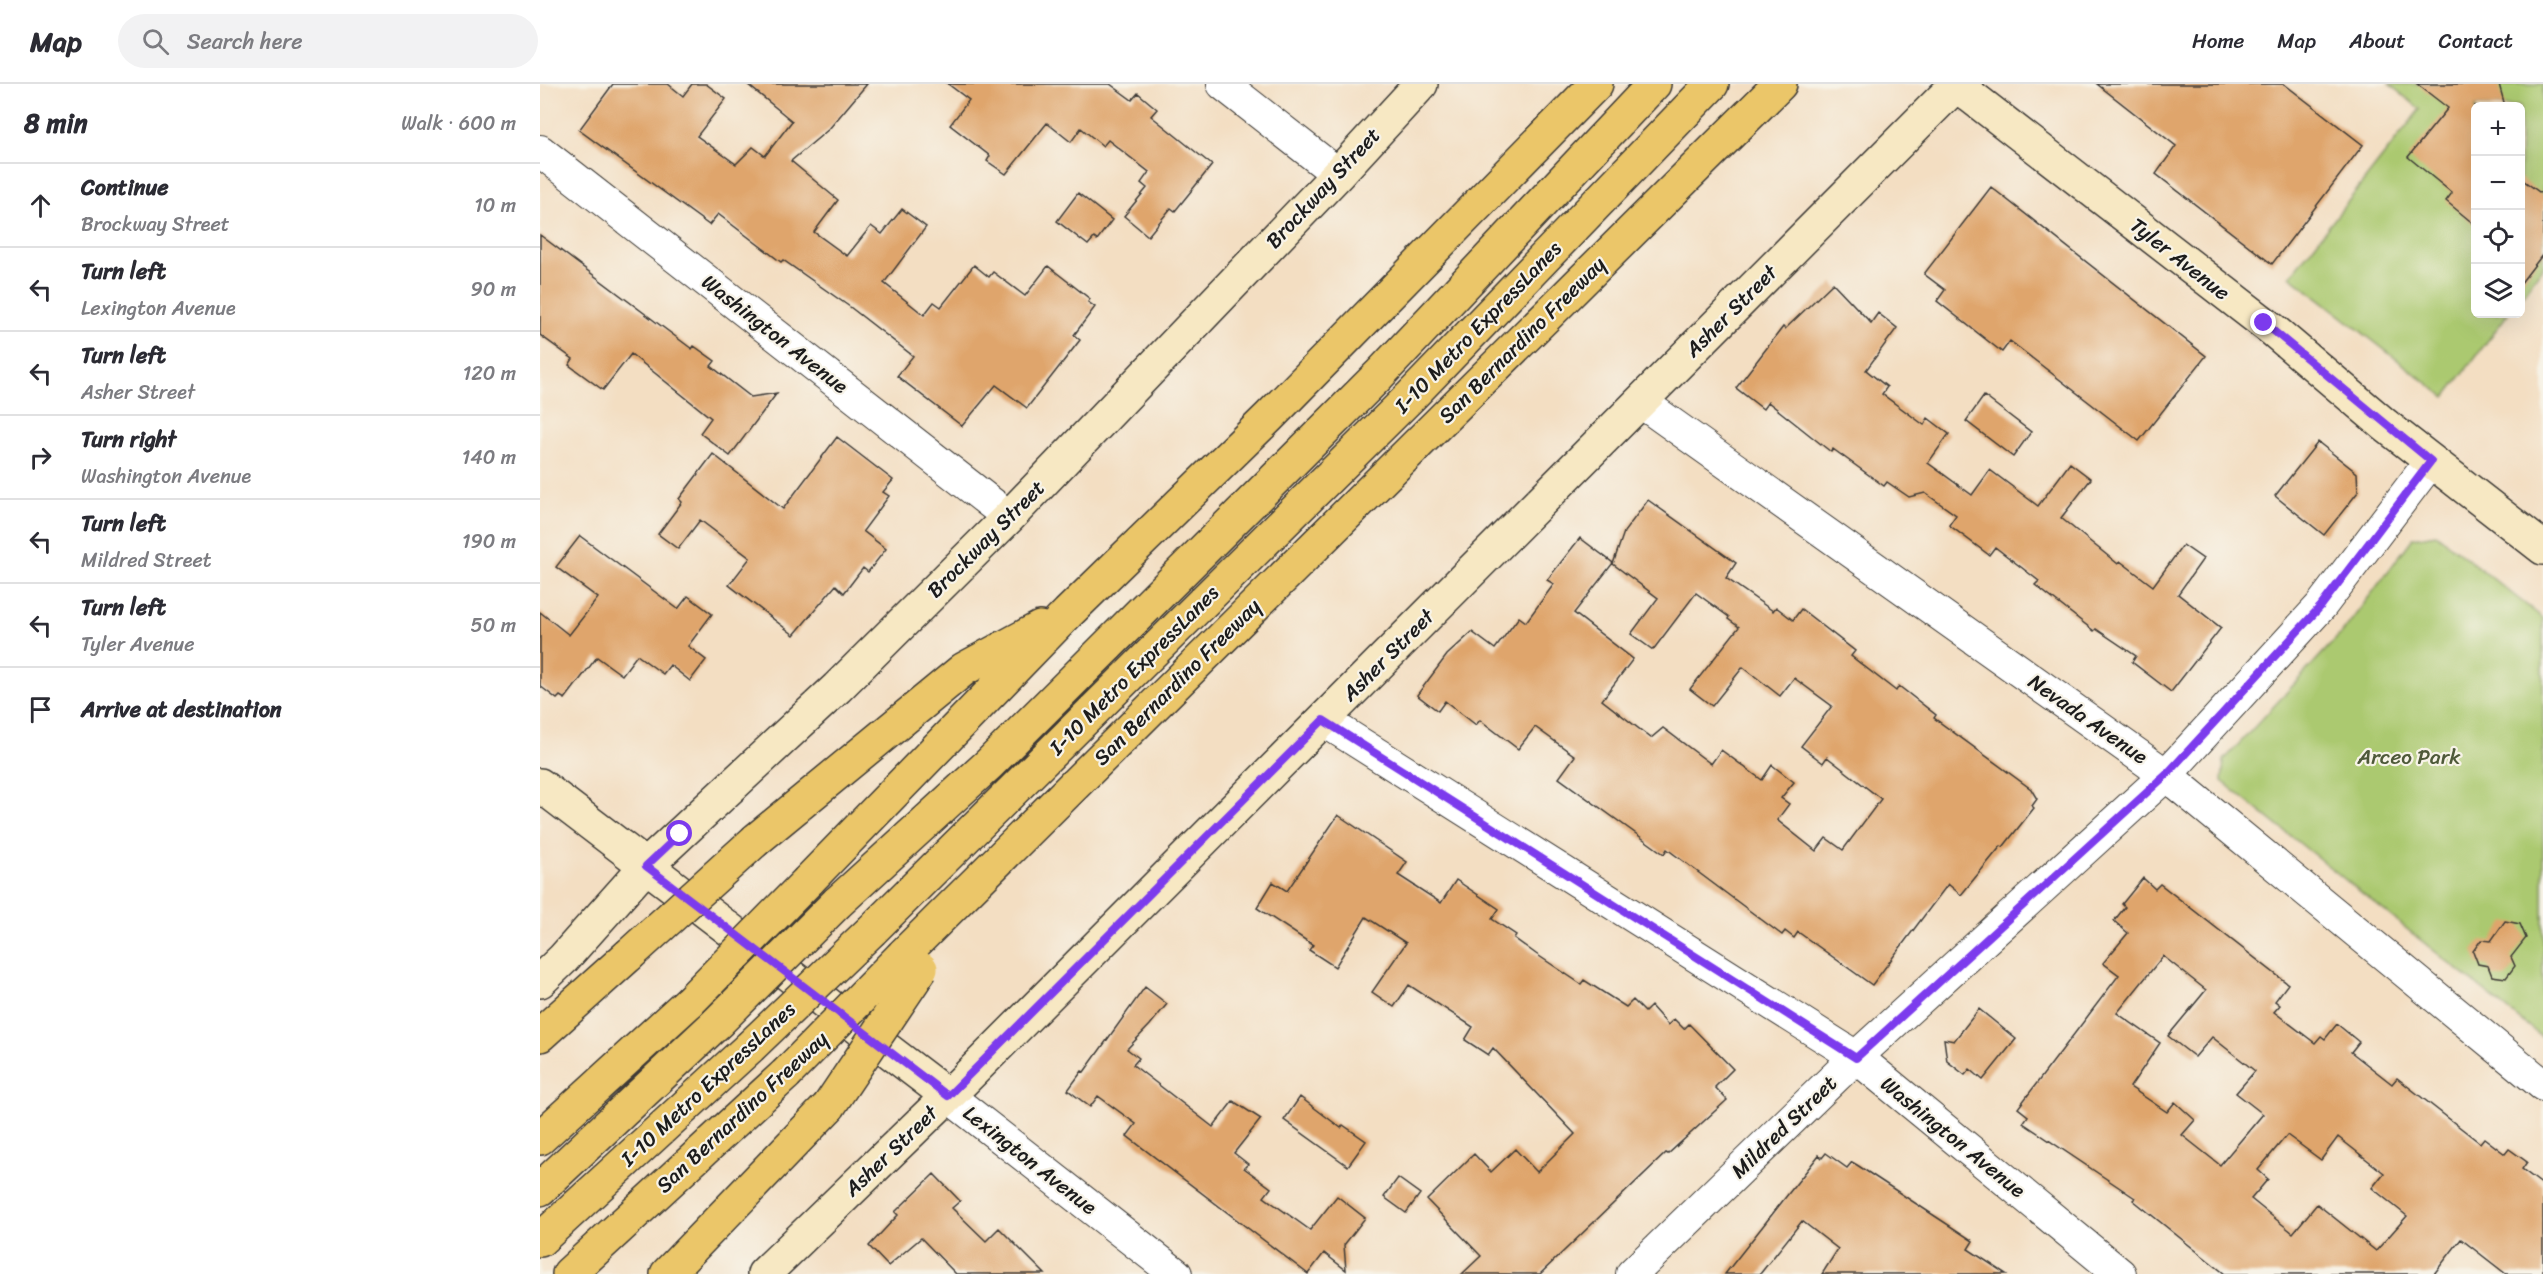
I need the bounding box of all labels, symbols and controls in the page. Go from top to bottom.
search box [118,14,538,68]
text: Map [30,17,82,66]
text: Search here [187,22,303,61]
text: Home [2192,22,2244,60]
text: Map [2277,22,2316,60]
text: About [2349,22,2406,60]
text: Contact [2439,22,2513,60]
icon: search [139,25,172,58]
text: 8 min [24,100,88,146]
map controls [2471,102,2525,318]
button: + [2471,102,2525,156]
text: Walk · 600 m [401,106,516,141]
street label: Brockway Street [1256,118,1390,258]
button: − [2471,156,2525,210]
text: Continue [81,168,169,207]
text: 10 m [474,188,516,223]
icon: ahead [24,189,57,222]
text: Brockway Street [81,207,230,242]
street label: Tyler Avenue [2121,207,2239,311]
button: locate [2471,210,2525,264]
street label: I-10 Metro ExpressLanes [1384,231,1572,423]
street label: San Bernardino Freeway [1429,247,1615,433]
text: Turn left [81,252,166,291]
street label: Asher Street [1675,254,1788,367]
street label: Washington Avenue [693,264,857,404]
button: layers [2471,264,2525,318]
text: 90 m [471,272,516,307]
icon: left [24,273,57,306]
text: Lexington Avenue [81,291,236,326]
route end [2250,309,2276,335]
text: Turn left [81,336,166,375]
text: 120 m [463,356,516,391]
icon: left [24,357,57,390]
text: Asher Street [81,375,195,410]
text: Turn right [81,420,176,459]
text: 140 m [462,440,516,475]
icon: right [24,441,57,474]
text: Washington Avenue [81,459,251,494]
street label: Brockway Street [917,470,1055,608]
text: Turn left [81,504,166,543]
text: 190 m [462,524,516,559]
icon: left [24,525,57,558]
text: Mildred Street [81,543,211,578]
street label: I-10 Metro ExpressLanes [1039,575,1229,765]
text: Turn left [81,588,166,627]
street label: San Bernardino Freeway [1084,589,1270,775]
street label: Asher Street [1332,598,1445,711]
text: 50 m [471,608,516,643]
icon: left [24,609,57,642]
text: Tyler Avenue [81,627,195,662]
street label: Nevada Avenue [2020,663,2156,775]
text: Arrive at destination [81,690,282,729]
icon: arrive [24,693,57,726]
park label: Arceo Park [2357,738,2461,776]
route start [666,820,692,846]
street label: I-10 Metro ExpressLanes [611,992,805,1177]
street label: San Bernardino Freeway [647,1021,837,1203]
street label: Mildred Street [1722,1066,1846,1188]
street label: Washington Avenue [1872,1066,2034,1208]
street label: Asher Street [834,1095,948,1207]
street label: Lexington Avenue [954,1095,1106,1225]

